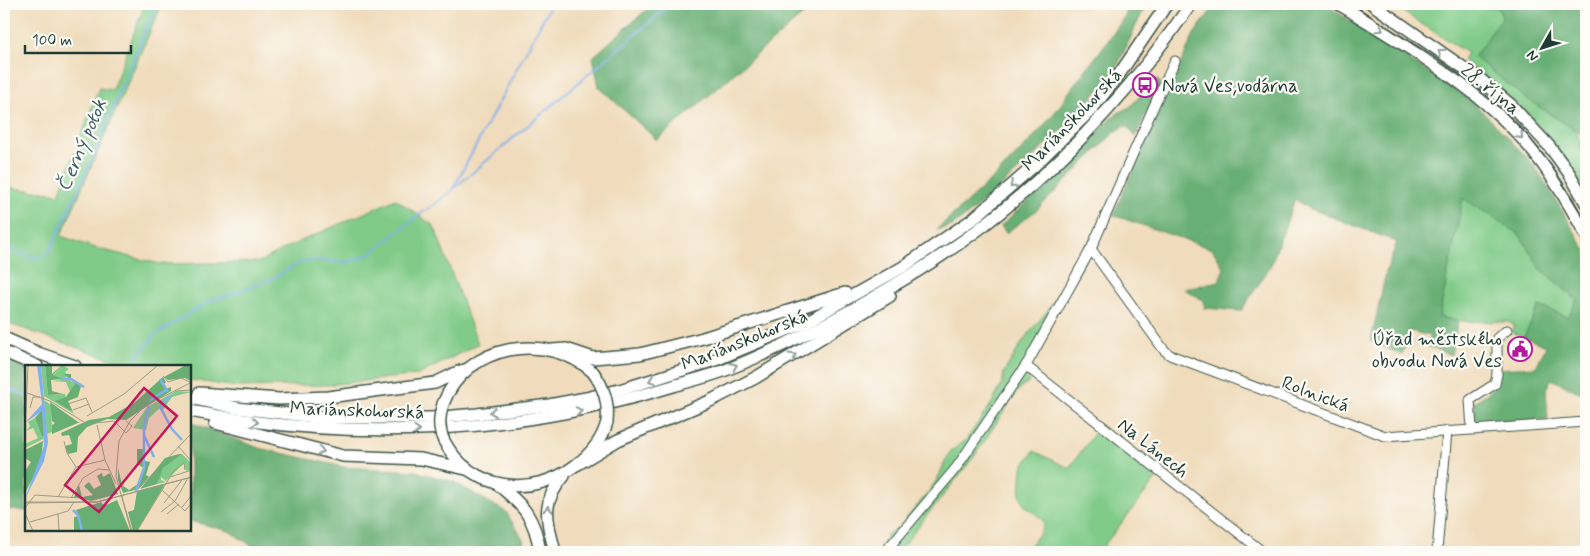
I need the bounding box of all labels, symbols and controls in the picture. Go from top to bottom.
scale bar [25,22,131,54]
north arrow [1518,22,1568,72]
one-way arrow [1375,23,1384,33]
text: 100 m [32,31,72,51]
text: N [1523,46,1543,65]
one-way arrow [1437,49,1447,58]
street label: 28. října [1455,58,1525,121]
street label: Mariánskohorská [1016,63,1128,177]
bus stop icon: Nová Ves,vodárna [1132,72,1158,98]
place label: Nová Ves,vodárna [1162,74,1298,99]
water label: Černý potok [51,95,114,196]
one-way arrow [1514,131,1523,140]
one-way arrow [1010,179,1019,188]
street label: Mariánskohorská [678,304,812,377]
place label: Úřad městského obvodu Nová Ves [1372,327,1502,374]
public building icon: Úřad městského obvodu Nová Ves [1507,336,1533,362]
one-way arrow [787,352,796,362]
one-way arrow [729,361,738,372]
inset map [25,365,191,531]
street label: Rolnická [1278,370,1353,419]
one-way arrow [648,374,657,384]
street label: Mariánskohorská [289,396,425,425]
one-way arrow [489,406,497,417]
one-way arrow [574,406,583,417]
street label: Na Lánech [1112,412,1194,484]
one-way arrow [252,416,260,427]
one-way arrow [414,424,422,435]
one-way arrow [317,445,326,456]
one-way arrow [543,504,553,512]

